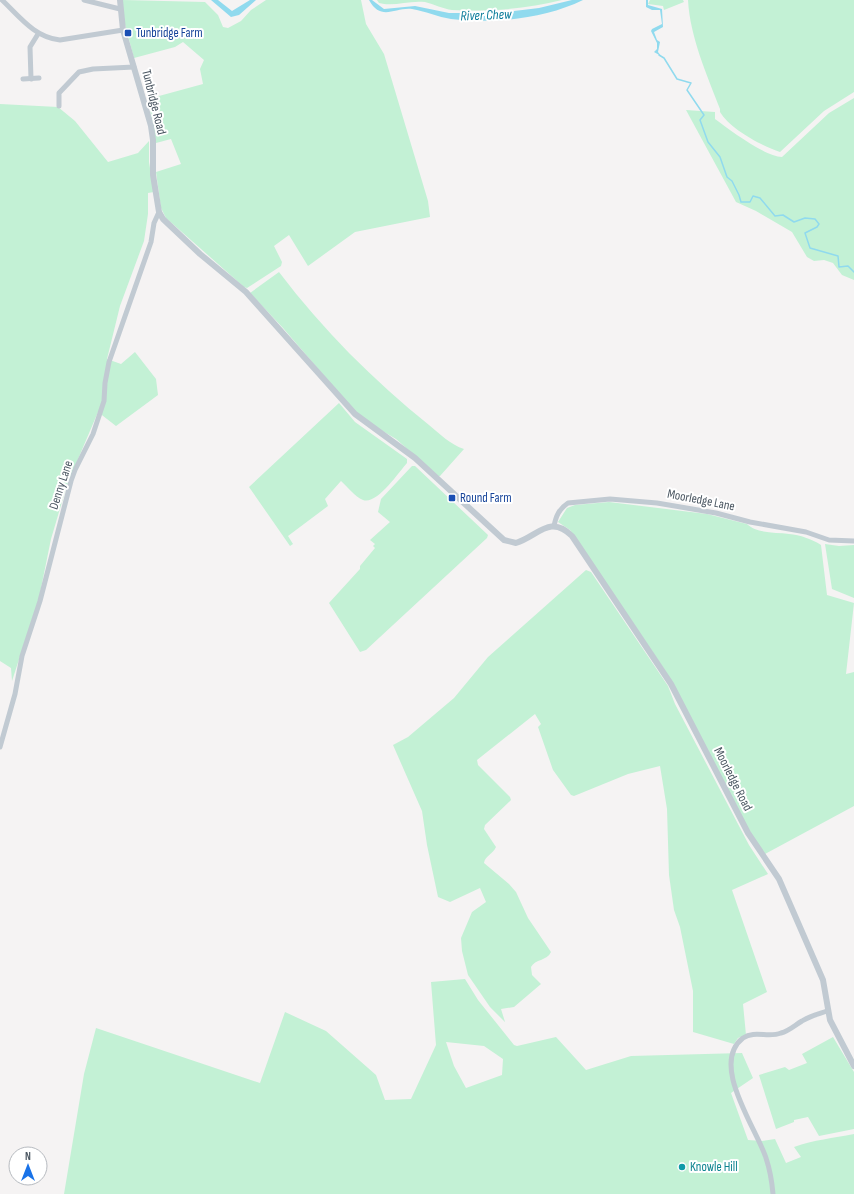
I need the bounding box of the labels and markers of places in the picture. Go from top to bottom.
place label: Tunbridge Farm [136,25,203,41]
marker: Tunbridge Farm [123,28,133,38]
place label: Round Farm [460,490,512,506]
marker: Round Farm [447,493,457,503]
place label: Knowle Hill [690,1159,738,1175]
marker: Knowle Hill [677,1162,687,1172]

